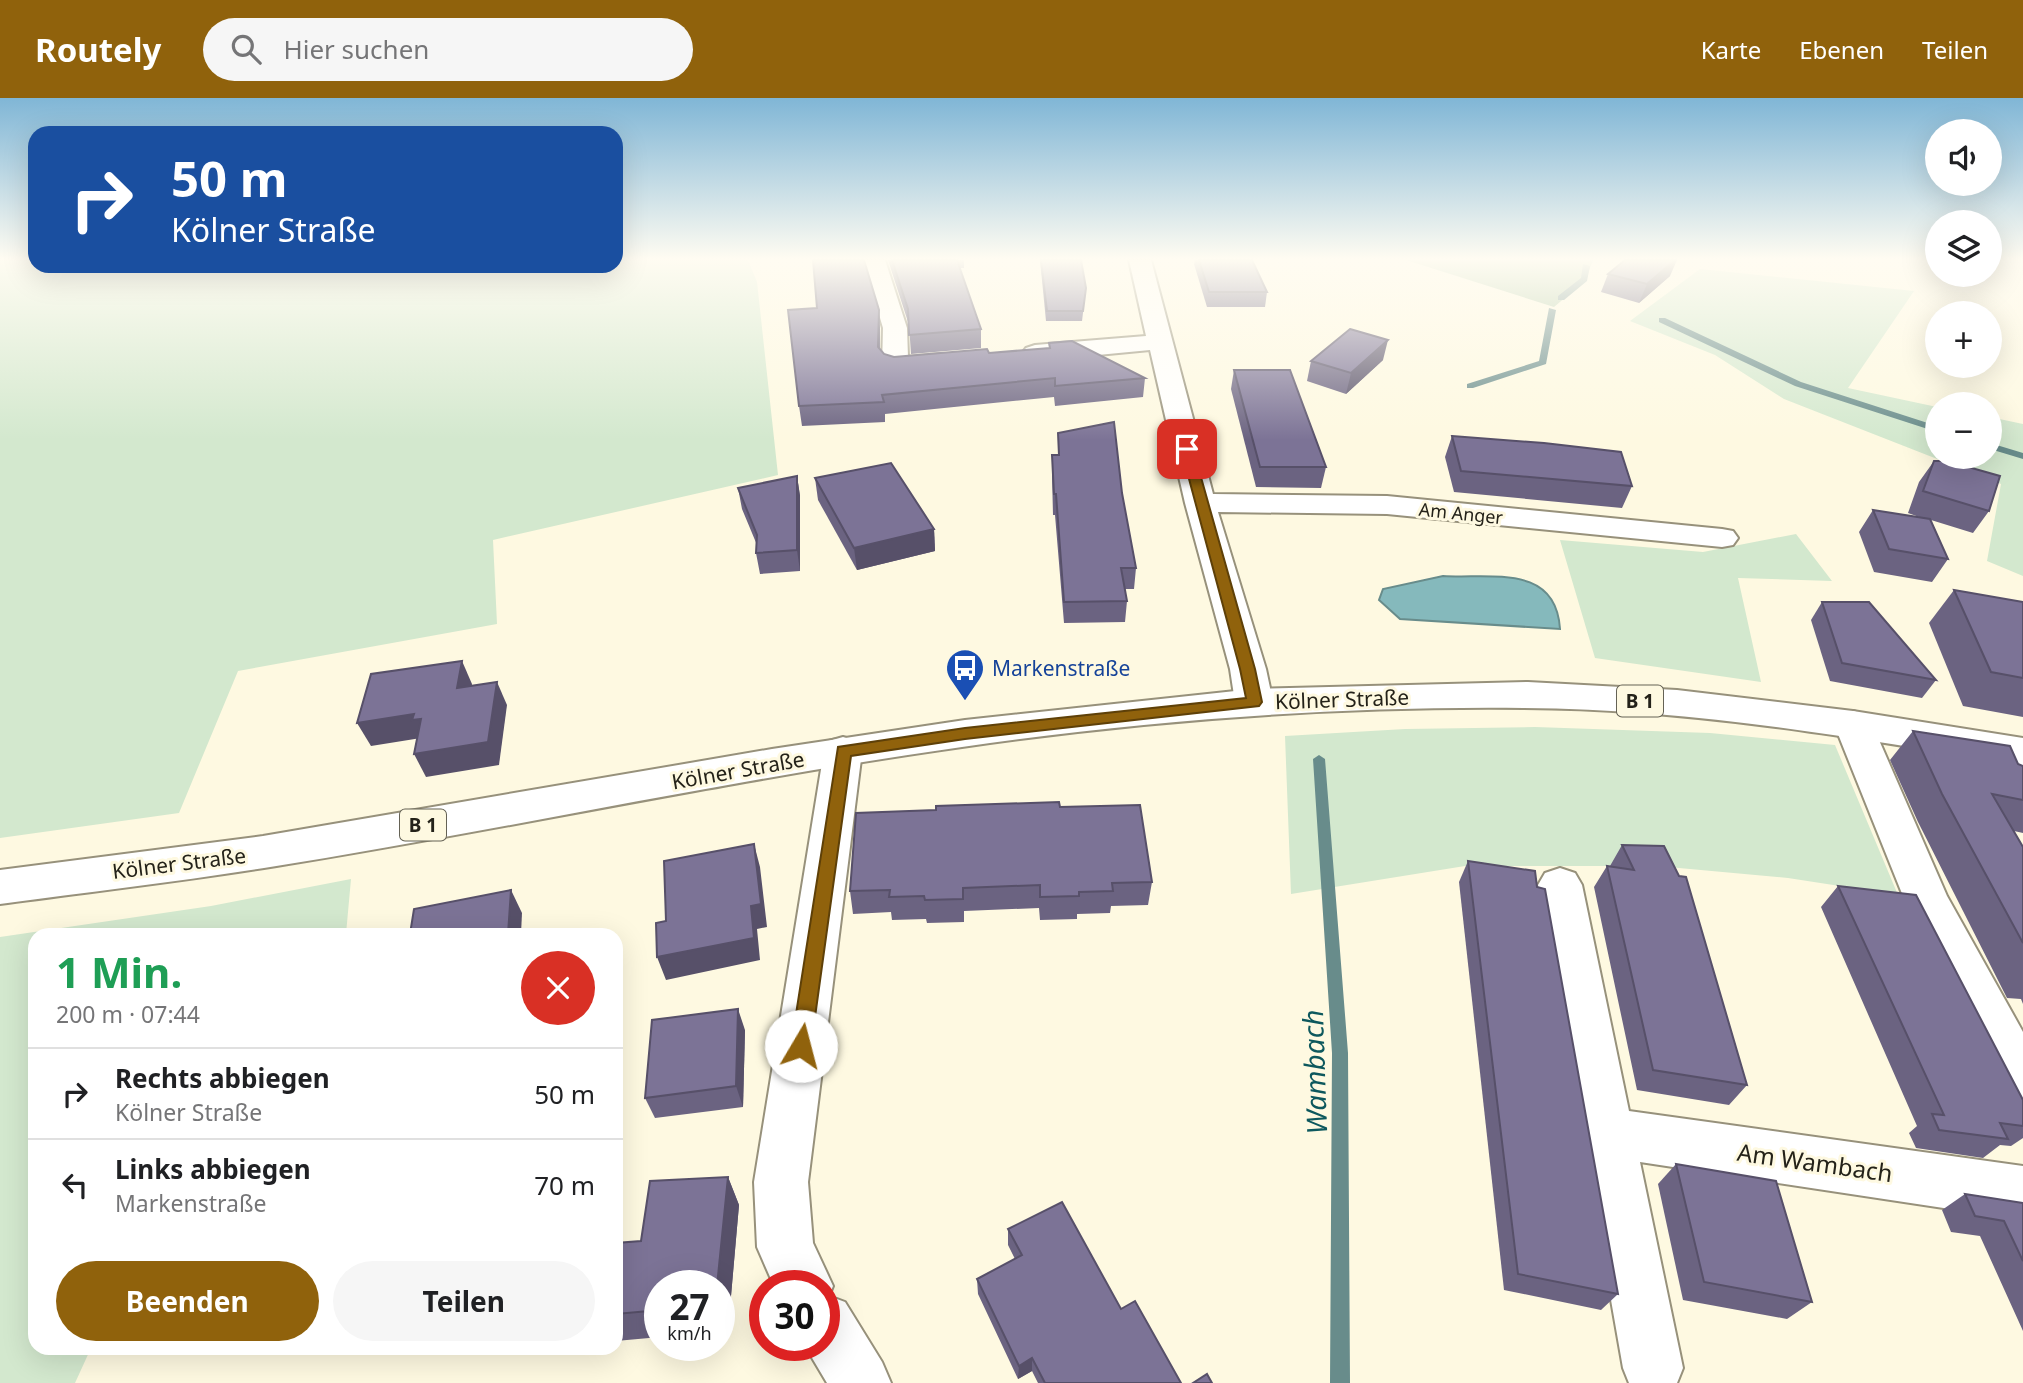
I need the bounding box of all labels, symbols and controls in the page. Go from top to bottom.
search box [203,18,693,81]
text: Routely [35,27,161,72]
icon: search [227,30,265,68]
text: Hier suchen [283,31,429,67]
text: Karte [1701,33,1761,66]
text: Ebenen [1799,33,1884,66]
text: Teilen [1922,33,1988,66]
map controls [1925,119,2002,469]
button: sound [1925,119,2002,196]
text: 50 m [171,145,288,211]
icon: right [56,154,147,245]
text: Kölner Straße [171,208,376,251]
button: layers [1925,210,2002,287]
button: + [1925,301,2002,378]
button: − [1925,392,2002,469]
pin [1157,419,1217,479]
icon: arrive [1168,430,1206,468]
street label: Am Anger [1418,497,1505,529]
bus stop icon: Markenstraße [944,647,986,702]
place label: Markenstraße [992,654,1130,682]
street label: Kölner Straße [1274,683,1410,715]
road number: B 1 [1617,686,1663,716]
street label: Kölner Straße [669,745,807,795]
road number: B 1 [400,810,446,840]
street label: Kölner Straße [111,841,247,885]
text: 1 Min. [56,943,182,1000]
button: close [521,951,595,1025]
text: 200 m · 07:44 [56,998,200,1030]
position arrow [764,1009,838,1083]
water label: Wambach [1293,1009,1335,1135]
text: Rechts abbiegen [115,1060,330,1096]
icon: right [56,1075,94,1113]
text: 50 m [534,1076,595,1112]
text: Kölner Straße [115,1096,262,1128]
street label: Am Wambach [1735,1135,1895,1189]
text: Links abbiegen [115,1151,311,1187]
icon: left [56,1166,94,1204]
text: 70 m [534,1167,595,1203]
text: Markenstraße [115,1187,266,1219]
button: Beenden [56,1261,319,1341]
button: Teilen [333,1261,595,1341]
speed limit sign: 30 [749,1270,840,1361]
text: 27 [669,1283,710,1330]
text: km/h [667,1321,712,1345]

